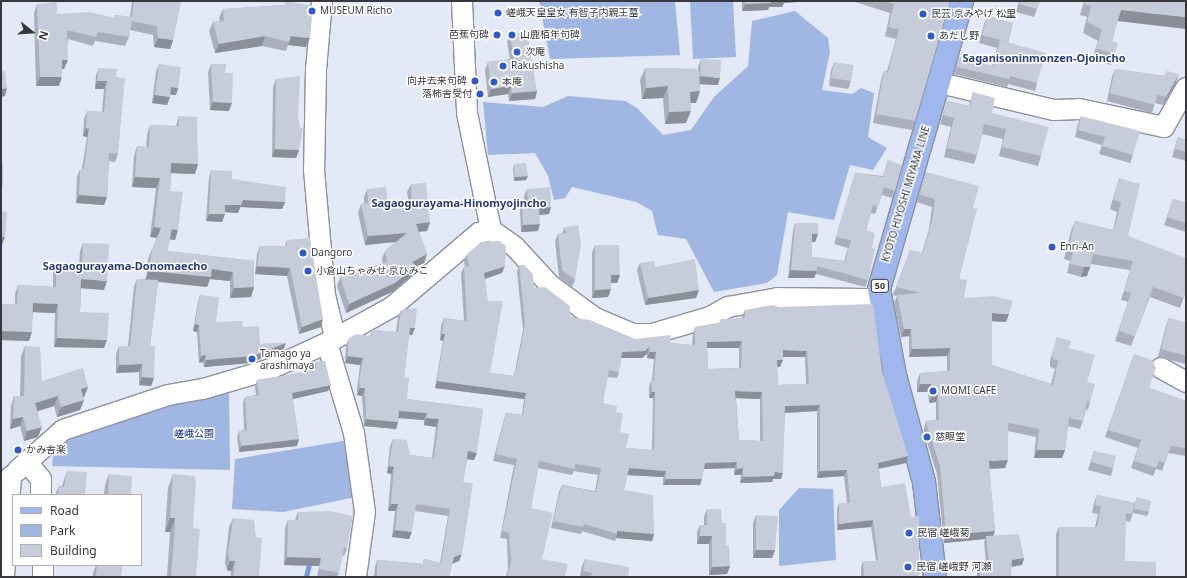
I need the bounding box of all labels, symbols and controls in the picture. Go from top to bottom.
place label: MUSEUM Richo [320,5,392,17]
marker: MUSEUM Richo [307,6,317,16]
place label: 嵯峨天皇皇女 有智子内親王墓 [506,7,639,19]
marker: 嵯峨天皇皇女 有智子内親王墓 [493,8,503,18]
place label: 民芸 京みやげ 松里 [931,8,1016,20]
marker: 民芸 京みやげ 松里 [918,9,928,19]
north arrow [12,12,52,52]
text: N [35,29,52,42]
place label: 芭蕉句碑 [449,29,489,41]
place label: ⼭⿅栢年句碑 [520,29,580,41]
marker: 芭蕉句碑 [492,30,502,40]
marker: ⼭⿅栢年句碑 [507,30,517,40]
place label: あだし野 [939,30,979,42]
marker: あだし野 [926,31,936,41]
place label: 次庵 [525,46,545,58]
marker: 次庵 [512,47,522,57]
district label: Saganisoninmonzen-Ojoincho [962,51,1126,65]
place label: Rakushisha [511,60,564,72]
marker: Rakushisha [498,61,508,71]
place label: 向井去来句碑 [407,75,467,87]
marker: 向井去来句碑 [470,76,480,86]
place label: 本庵 [502,76,522,88]
marker: 本庵 [489,77,499,87]
place label: 落柿舎受付 [422,88,472,100]
marker: 落柿舎受付 [475,89,485,99]
street label: KYOTO HIYOSHI MIYAMA LINE [880,125,932,263]
district label: Sagaogurayama-Hinomyojincho [371,196,547,210]
place label: Enri-An [1060,241,1094,253]
marker: Enri-An [1047,242,1057,252]
place label: Dangoro [311,247,352,259]
marker: Dangoro [298,248,308,258]
district label: Sagaogurayama-Donomaecho [43,259,207,273]
place label: 小倉山ちゃみせ 京ひみこ [316,265,429,277]
marker: 小倉山ちゃみせ 京ひみこ [303,266,313,276]
road number: 50 [870,279,890,293]
place label: Tamago ya arashimaya [260,347,314,370]
marker: Tamago ya arashimaya [247,354,257,364]
place label: MOMI CAFE [941,385,996,397]
marker: MOMI CAFE [928,386,938,396]
park label: 嵯峨公園 [174,428,214,440]
place label: 慈眼堂 [935,431,965,443]
marker: 慈眼堂 [922,432,932,442]
place label: かみ舎楽 [26,444,66,456]
marker: かみ舎楽 [13,445,23,455]
legend [12,494,142,566]
text: Road [50,502,79,519]
text: Park [50,522,75,539]
place label: 民宿 嵯峨菊 [917,527,970,539]
marker: 民宿 嵯峨菊 [904,528,914,538]
text: Building [50,542,97,559]
place label: 民宿 嵯峨野 河瀬 [916,561,991,573]
marker: 民宿 嵯峨野 河瀬 [903,562,913,572]

